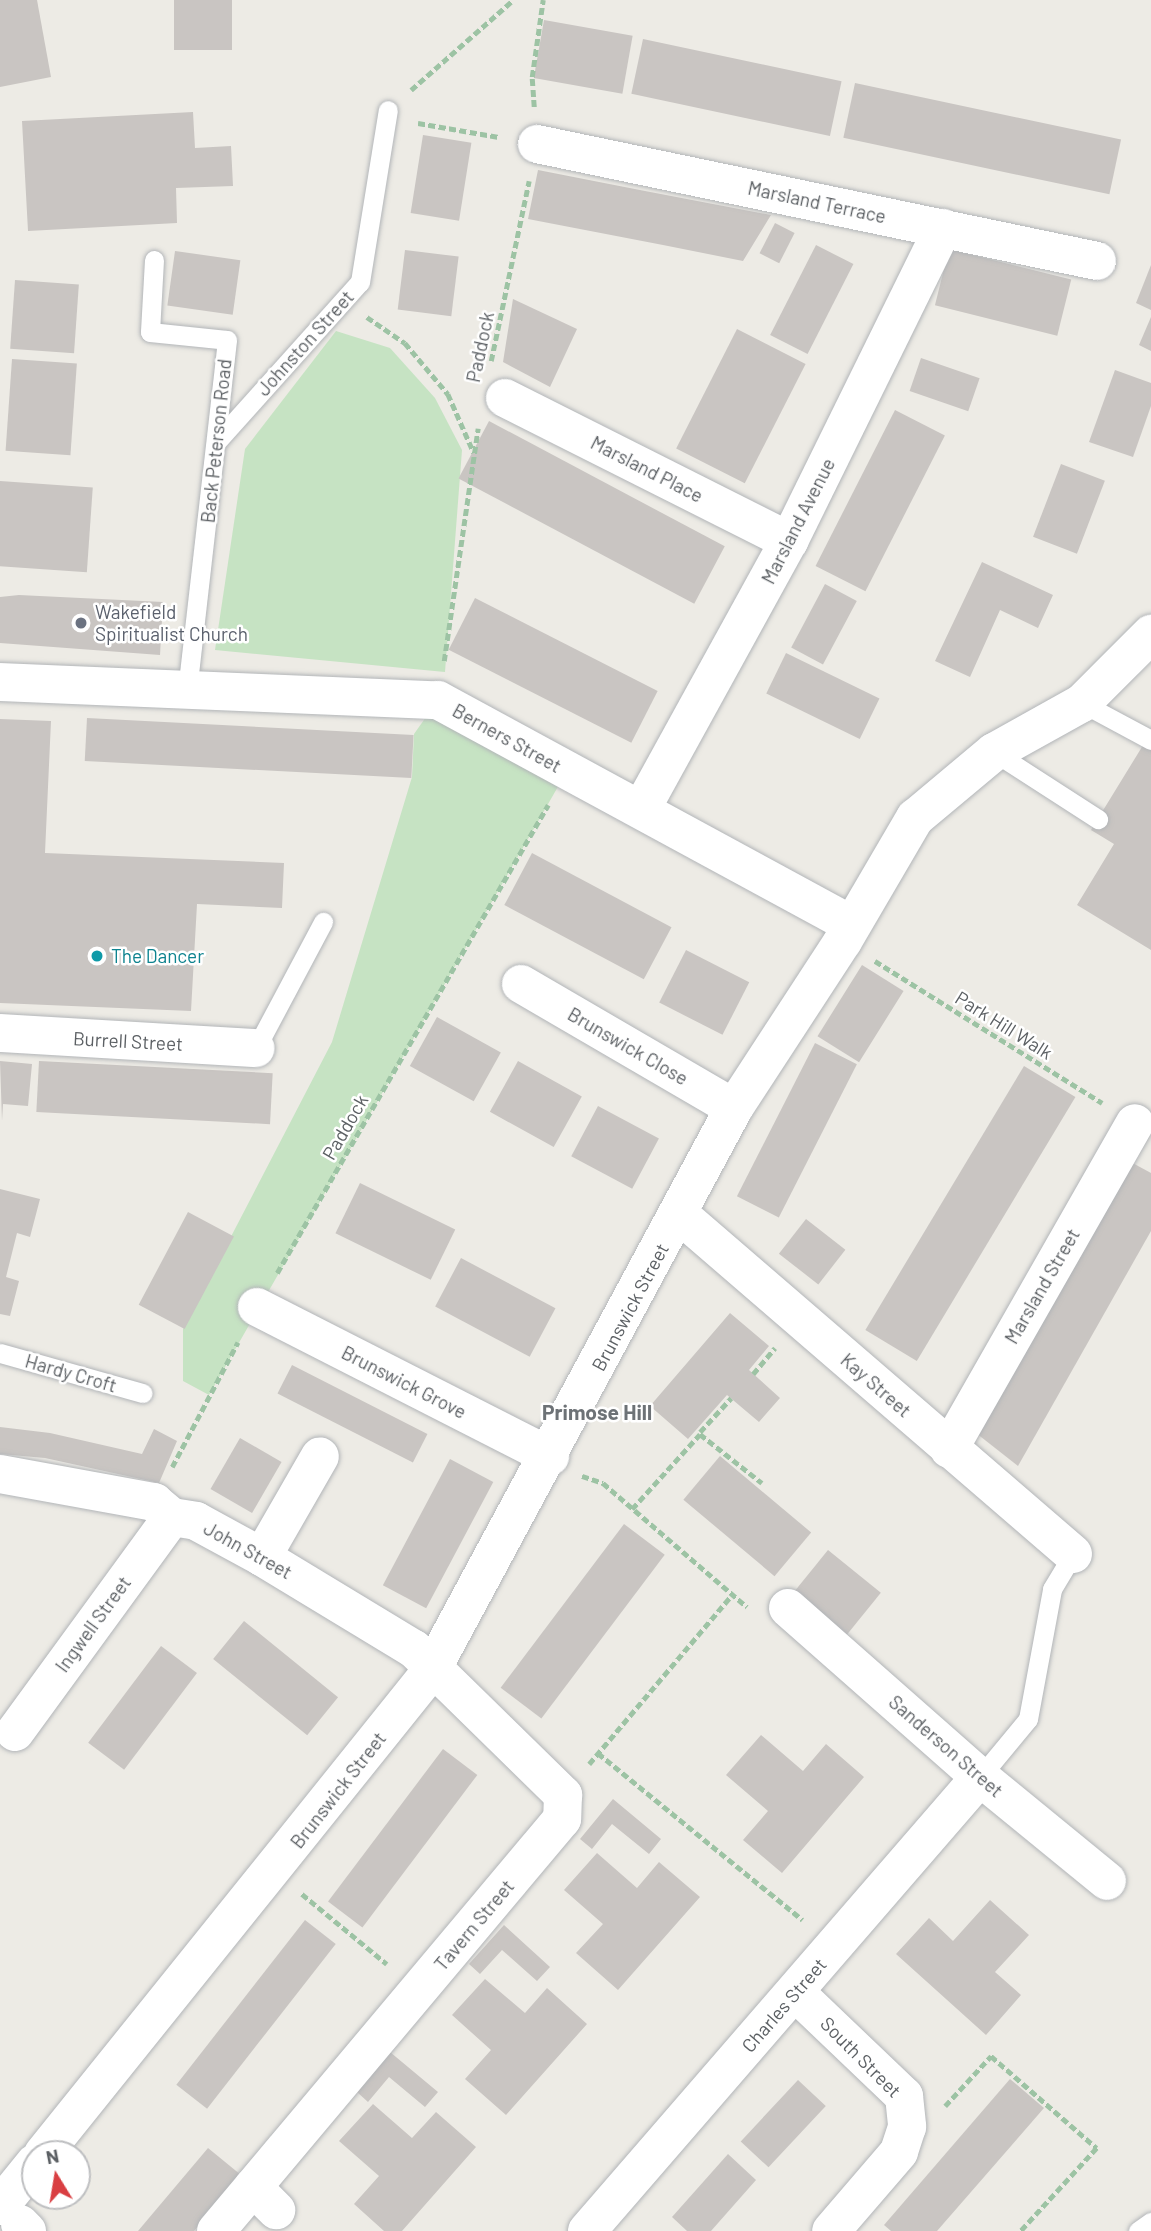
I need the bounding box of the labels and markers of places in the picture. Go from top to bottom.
place label: Wakefield Spiritualist Church [95,601,248,645]
marker: Wakefield Spiritualist Church [73,615,89,631]
place label: The Dancer [111,945,204,967]
marker: The Dancer [89,948,105,964]

